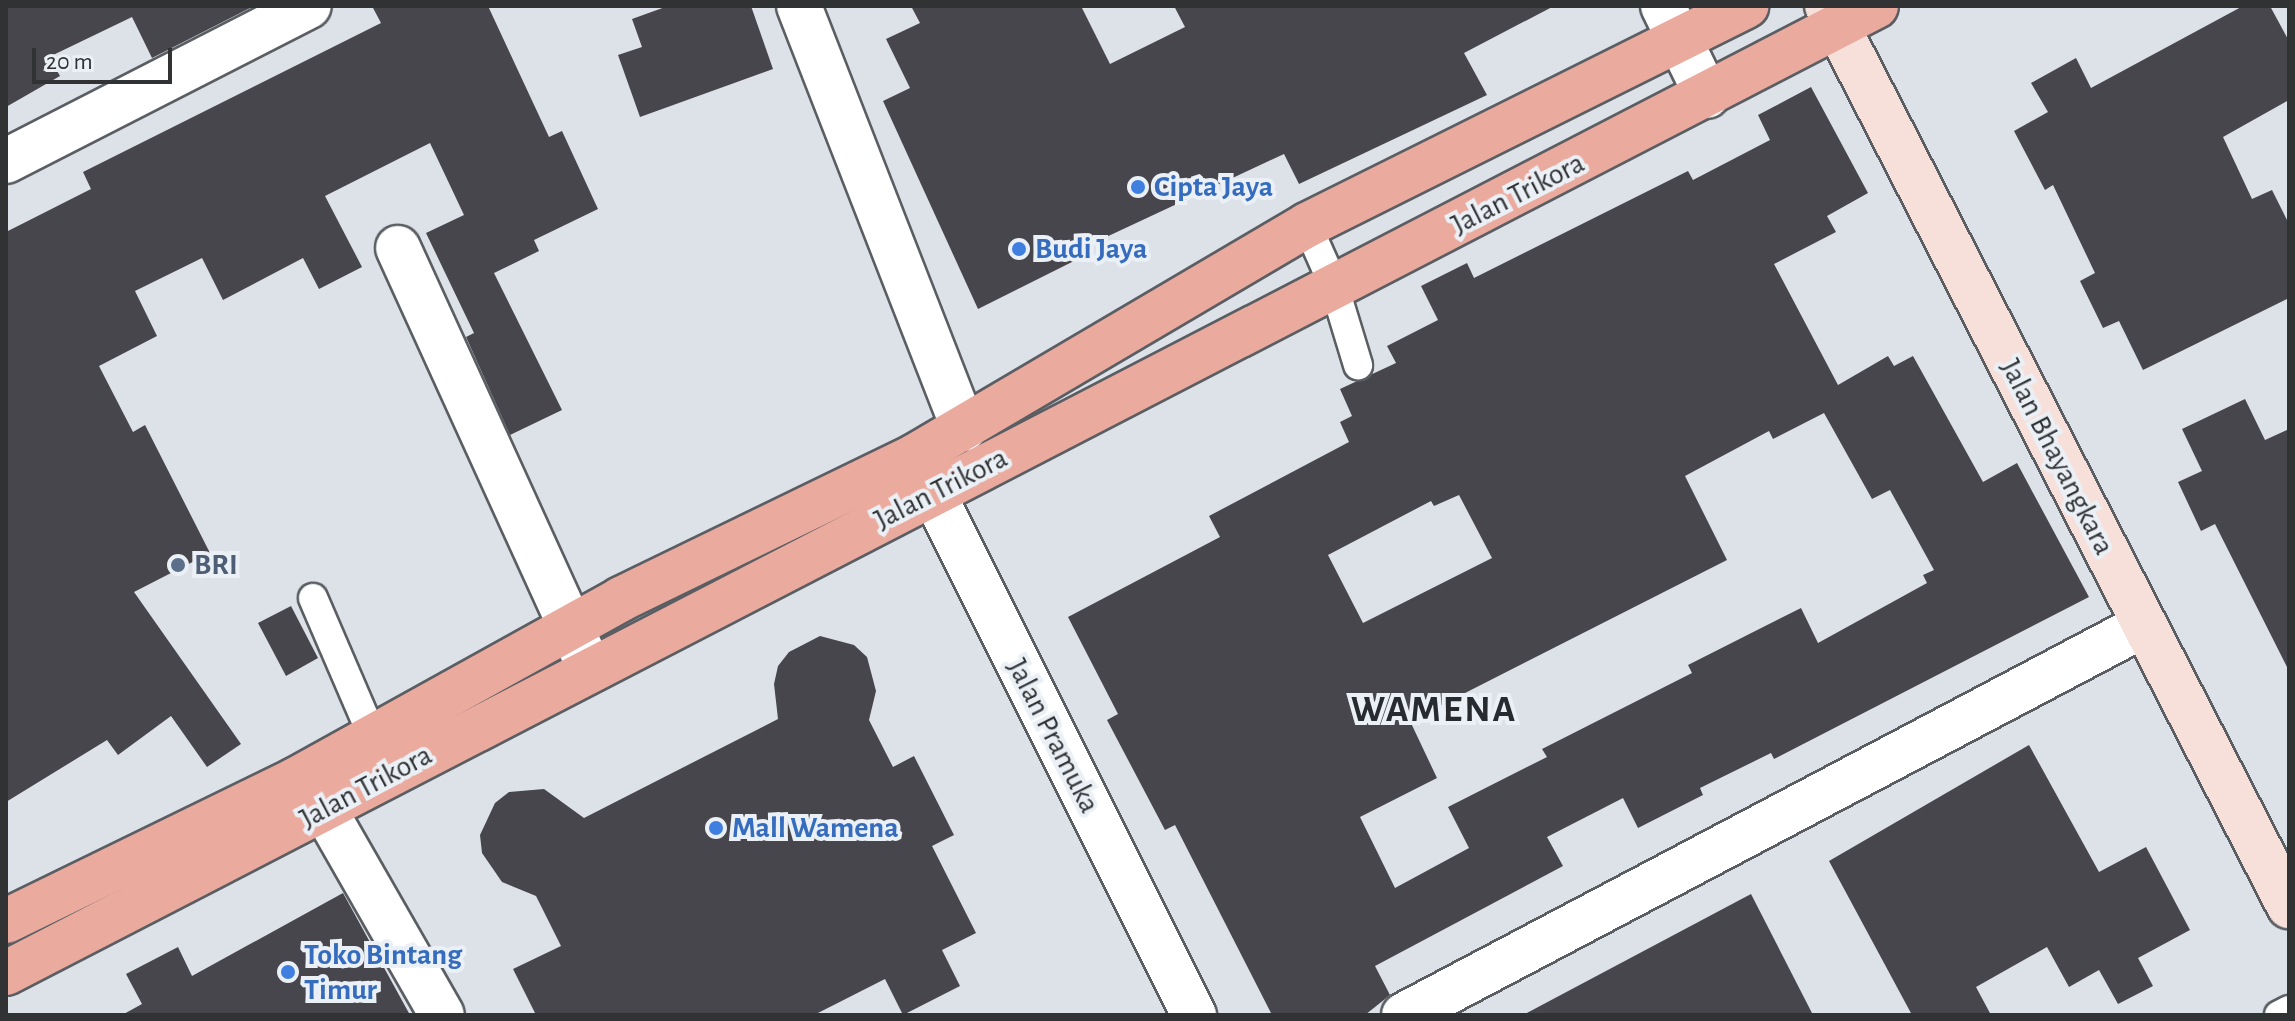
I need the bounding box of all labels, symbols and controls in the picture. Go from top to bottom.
scale bar [36,32,176,82]
text: 20 m [46,50,93,74]
street label: Jalan Trikora [1445,145,1591,243]
place label: Cipta Jaya [1154,169,1273,205]
marker: Cipta Jaya [1129,178,1147,196]
place label: Budi Jaya [1035,231,1147,267]
marker: Budi Jaya [1010,240,1028,258]
street label: Jalan Bhayangkara [1992,353,2122,561]
street label: Jalan Trikora [868,440,1014,538]
place label: BRI [194,547,238,583]
marker: BRI [169,556,187,574]
street label: Jalan Pramuka [999,653,1107,819]
district label: WAMENA [1351,688,1517,734]
street label: Jalan Trikora [294,737,438,837]
place label: Mall Wamena [732,810,899,846]
marker: Mall Wamena [707,819,725,837]
place label: Toko Bintang Timur [304,937,462,1008]
marker: Toko Bintang Timur [279,963,297,981]

